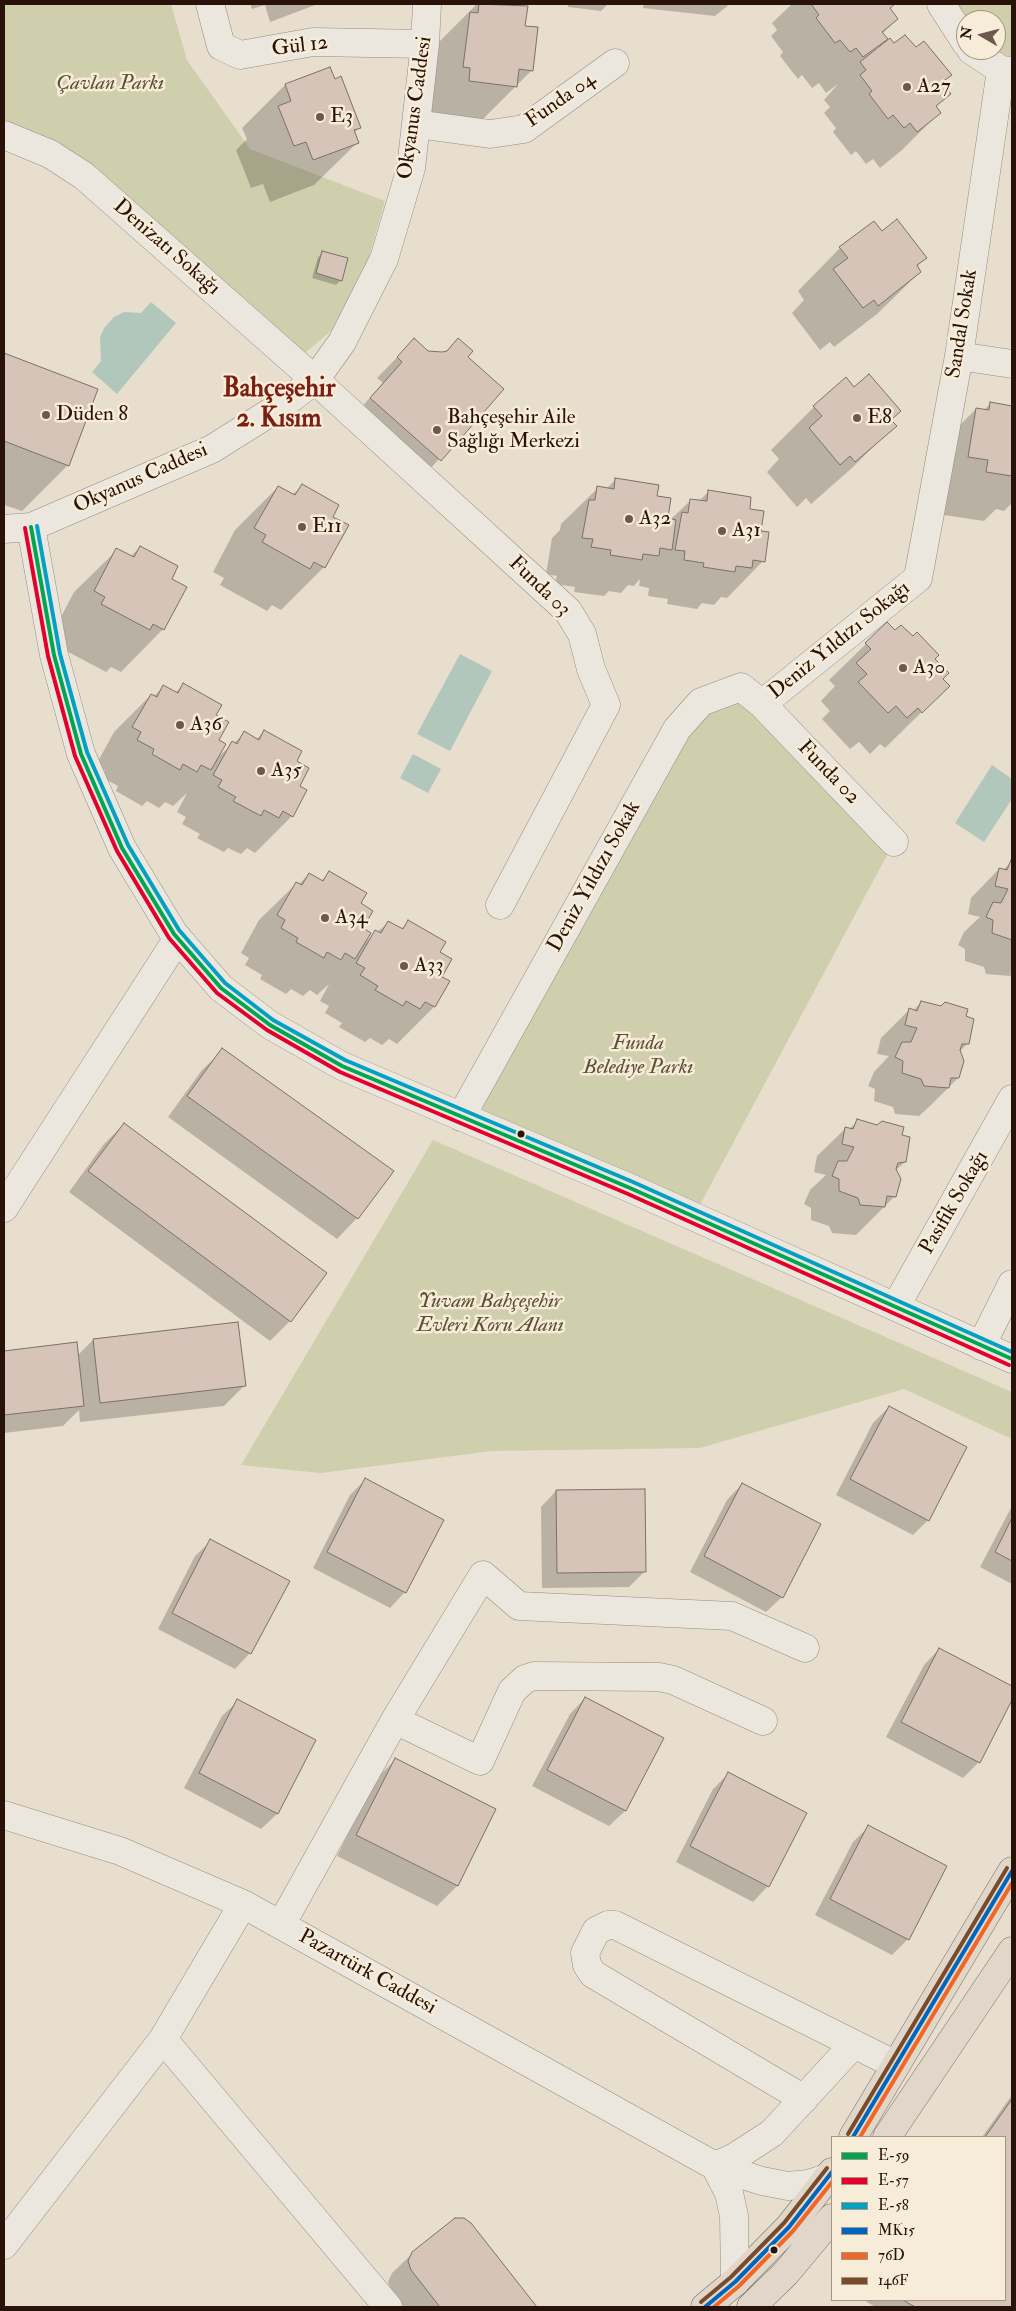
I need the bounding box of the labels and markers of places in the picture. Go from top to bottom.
place label: A27 [917,74,951,100]
marker: A27 [901,81,913,93]
place label: E3 [330,104,353,130]
marker: E3 [314,111,326,123]
place label: Düden 8 [56,402,128,428]
place label: Bahçeşehir Aile Sağlığı Merkezi [447,405,580,455]
place label: E8 [867,405,892,431]
marker: Düden 8 [40,409,52,421]
marker: E8 [851,412,863,424]
marker: Bahçeşehir Aile Sağlığı Merkezi [431,424,443,436]
place label: A32 [639,506,671,532]
marker: A32 [623,513,635,525]
place label: E11 [312,514,342,540]
place label: A31 [732,518,761,544]
marker: E11 [296,521,308,533]
marker: A31 [716,525,728,537]
place label: A30 [913,655,945,681]
marker: A30 [897,662,909,674]
place label: A36 [190,712,222,738]
marker: A36 [174,719,186,731]
place label: A35 [271,758,302,784]
marker: A35 [255,765,267,777]
place label: A34 [335,905,368,931]
marker: A34 [319,912,331,924]
place label: A33 [414,953,443,979]
marker: A33 [398,960,410,972]
unlabelled marker [516,1129,526,1139]
unlabelled marker [769,2245,779,2255]

